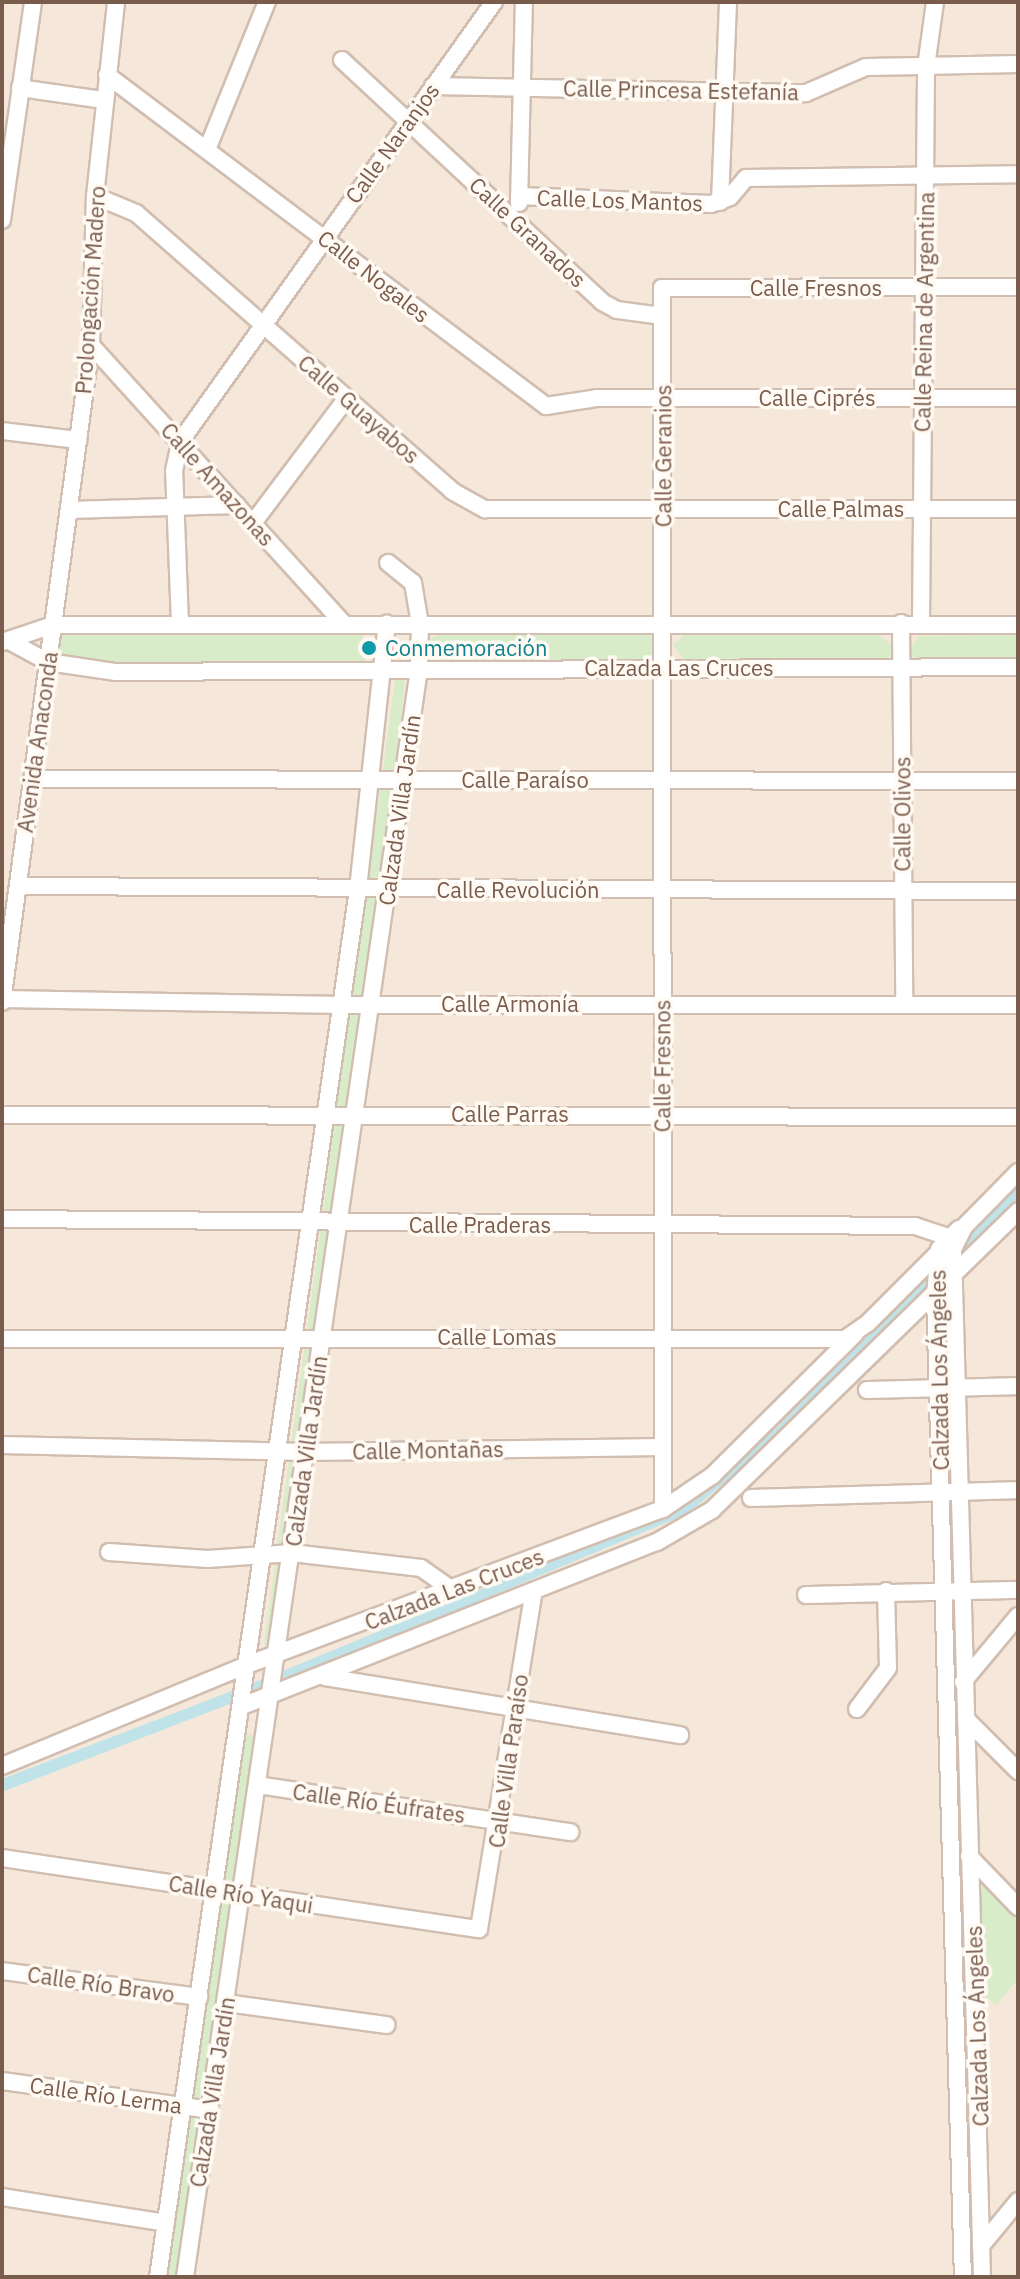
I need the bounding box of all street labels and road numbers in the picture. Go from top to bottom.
street label: Calle Princesa Estefanía [563,75,799,105]
street label: Calle Naranjos [339,78,445,208]
street label: Calle Granados [464,171,592,293]
street label: Calle Los Mantos [536,184,704,216]
street label: Prolongación Madero [70,185,110,395]
street label: Calle Reina de Argentina [909,192,939,432]
street label: Calle Nogales [313,224,435,328]
street label: Calle Fresnos [750,275,882,301]
street label: Calle Guayabos [293,349,425,469]
street label: Calle Geranios [650,385,676,527]
street label: Calle Ciprés [758,385,876,411]
street label: Calle Amazonas [156,417,280,551]
street label: Calle Palmas [777,496,905,522]
street label: Avenida Anaconda [11,650,63,834]
street label: Calzada Las Cruces [584,655,774,681]
street label: Calzada Villa Jardín [373,713,425,907]
street label: Calle Olivos [889,756,915,872]
street label: Calle Paraíso [461,767,589,793]
street label: Calle Revolución [436,877,600,903]
street label: Calle Armonía [441,991,579,1017]
street label: Calle Fresnos [649,1000,675,1132]
street label: Calle Parras [451,1101,569,1127]
street label: Calle Praderas [409,1212,551,1238]
street label: Calzada Los Ángeles [924,1269,954,1471]
street label: Calle Lomas [437,1324,557,1350]
street label: Calzada Villa Jardín [280,1354,332,1548]
street label: Calle Montañas [352,1435,504,1465]
street label: Calzada Las Cruces [361,1543,547,1635]
street label: Calle Villa Paraíso [483,1672,533,1850]
street label: Calle Río Éufrates [291,1778,467,1828]
street label: Calle Río Yaqui [167,1870,315,1918]
street label: Calzada Los Ángeles [960,1925,994,2127]
street label: Calle Río Bravo [26,1961,176,2007]
street label: Calzada Villa Jardín [184,1995,240,2189]
street label: Calle Río Lerma [28,2071,184,2119]

